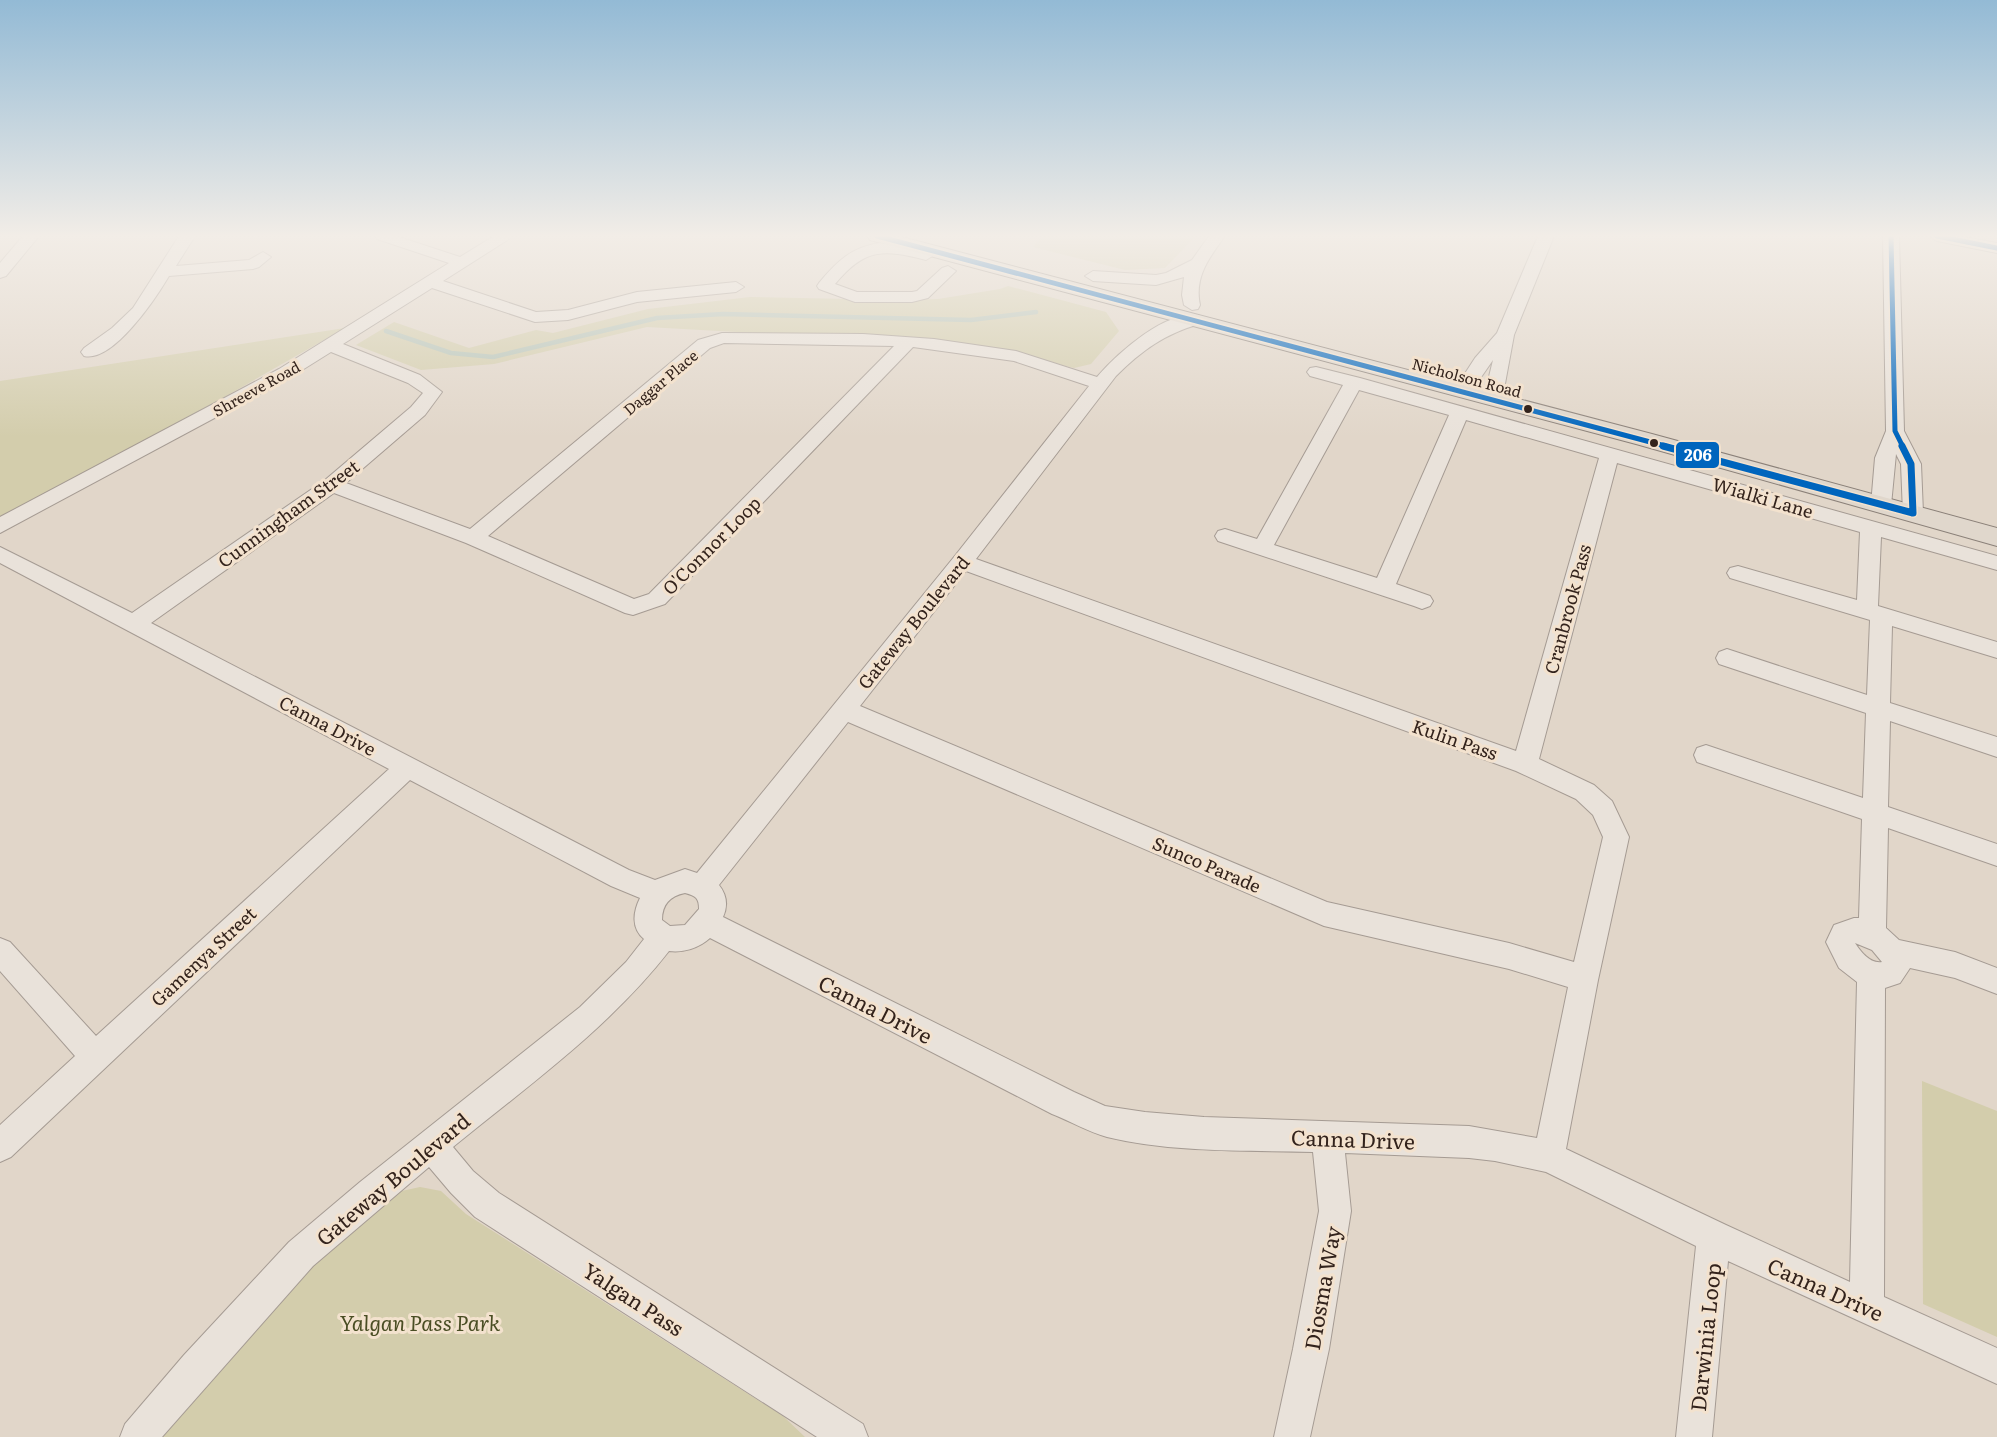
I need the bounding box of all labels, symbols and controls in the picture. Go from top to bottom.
street label: Daggar Place [618,344,703,420]
street label: Nicholson Road [1410,351,1524,403]
street label: Shreeve Road [208,354,304,422]
unlabelled marker [1522,403,1534,415]
unlabelled marker [1648,437,1660,449]
line badge: 206 [1675,441,1720,469]
text: 206 [1684,442,1712,466]
street label: Cunningham Street [212,452,365,574]
street label: Wialki Lane [1709,470,1817,524]
street label: O'Connor Loop [656,490,766,600]
street label: Cranbrook Pass [1537,541,1597,677]
street label: Gateway Boulevard [851,549,975,695]
street label: Canna Drive [275,688,381,762]
street label: Kulin Pass [1409,712,1501,766]
street label: Sunco Parade [1149,829,1265,899]
street label: Gamenya Street [144,899,262,1012]
street label: Canna Drive [814,966,938,1050]
street label: Gateway Boulevard [308,1104,476,1252]
street label: Canna Drive [1291,1120,1416,1156]
street label: Diosma Way [1295,1223,1347,1352]
street label: Canna Drive [1763,1249,1889,1327]
street label: Yalgan Pass [577,1254,691,1342]
street label: Darwinia Loop [1681,1261,1727,1413]
park label: Yalgan Pass Park [340,1306,501,1337]

